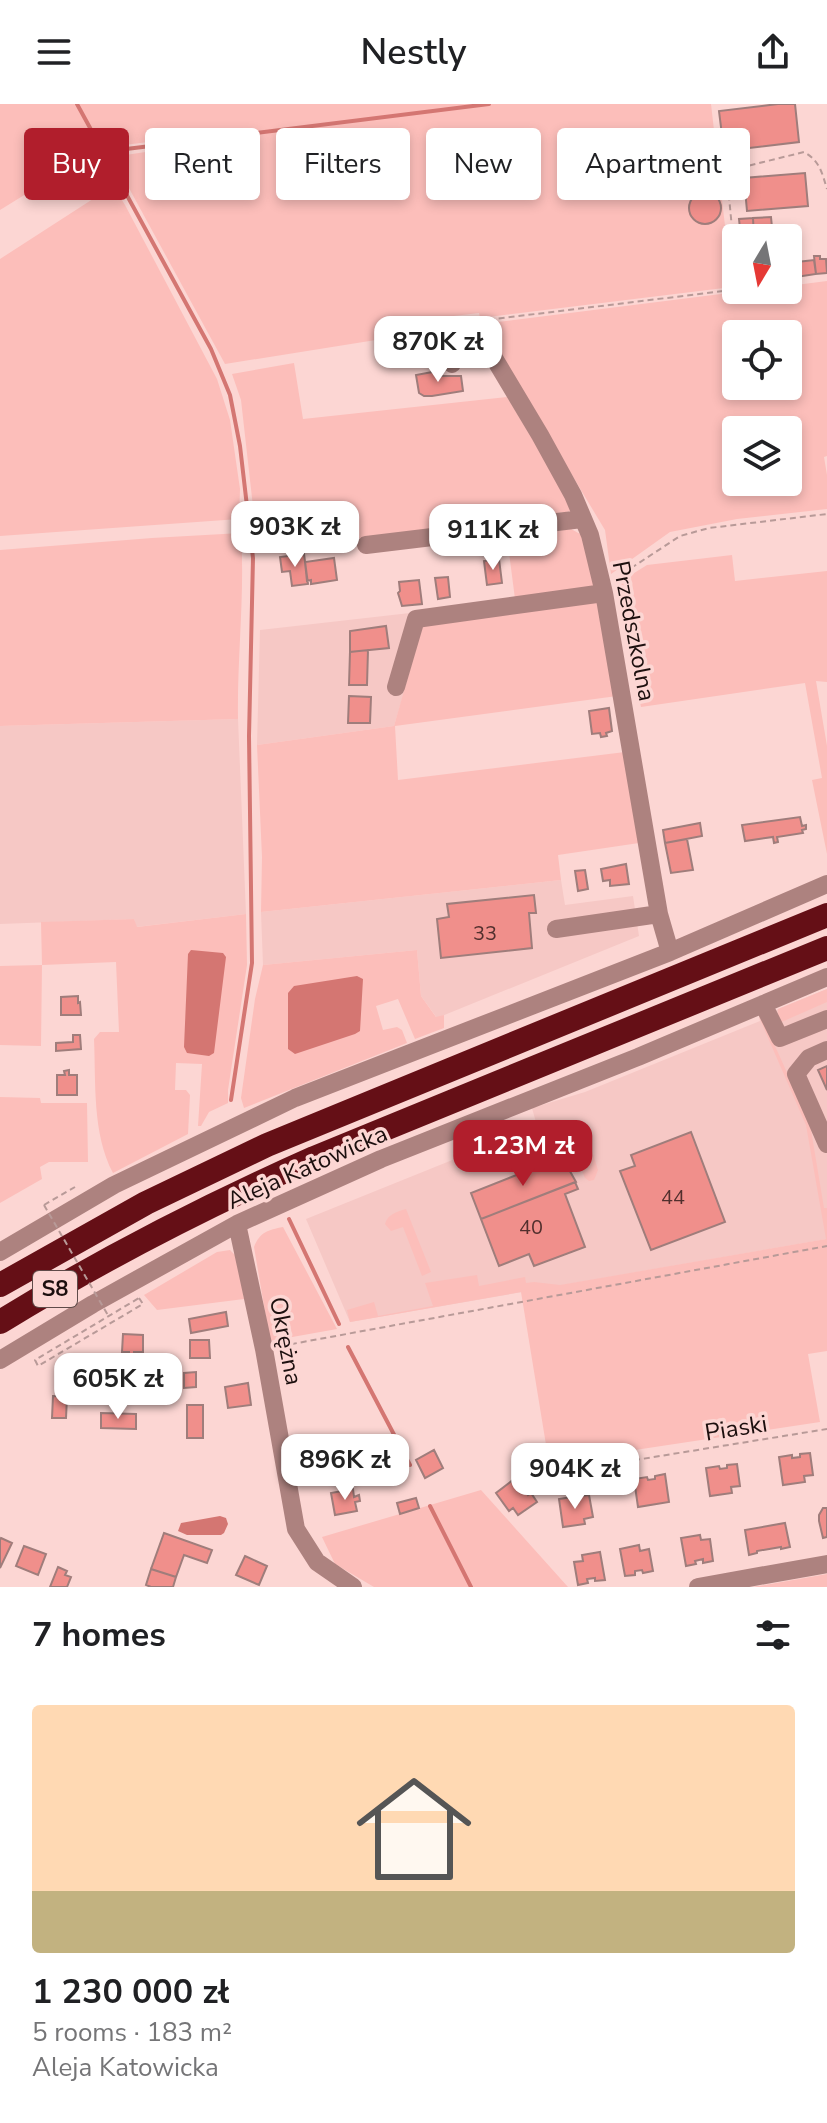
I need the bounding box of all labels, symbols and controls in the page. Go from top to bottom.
text: Nestly [361,28,466,77]
icon: menu [32,30,76,74]
icon: share [751,30,795,74]
chip: Buy [24,128,129,200]
chip: Rent [145,128,260,200]
chip: Filters [276,128,410,200]
chip: New [426,128,541,200]
chip: Apartment [557,128,750,200]
north arrow [722,224,802,304]
map controls [722,224,802,496]
pin: 870K zł [364,316,512,384]
button: locate [722,320,802,400]
text: 870K zł [392,324,484,359]
button: layers [722,416,802,496]
pin: 903K zł [221,501,369,569]
pin: 911K zł [419,504,567,572]
text: 903K zł [249,509,341,544]
text: 911K zł [447,512,539,547]
street label: Przedszkolna [605,558,663,704]
house number: 33 [473,920,497,947]
street label: Aleja Katowicka [222,1117,392,1217]
pin: 1.23M zł [440,1120,606,1188]
text: 1.23M zł [471,1128,575,1163]
house number: 44 [661,1184,685,1211]
house number: 40 [519,1214,543,1241]
road number: S8 [33,1271,77,1307]
street label: Okrężna [262,1294,310,1388]
pin: 605K zł [44,1353,192,1421]
text: 605K zł [72,1361,164,1396]
street label: Piaski [703,1407,769,1449]
pin: 896K zł [271,1434,419,1502]
text: 896K zł [299,1442,391,1477]
pin: 904K zł [501,1443,649,1511]
text: 904K zł [529,1451,621,1486]
text: 7 homes [32,1612,166,1658]
icon: filters [751,1613,795,1657]
icon: home [342,1757,486,1901]
text: 1 230 000 zł [32,1969,229,2015]
text: 5 rooms · 183 m² [32,2015,232,2050]
text: Aleja Katowicka [32,2050,219,2085]

